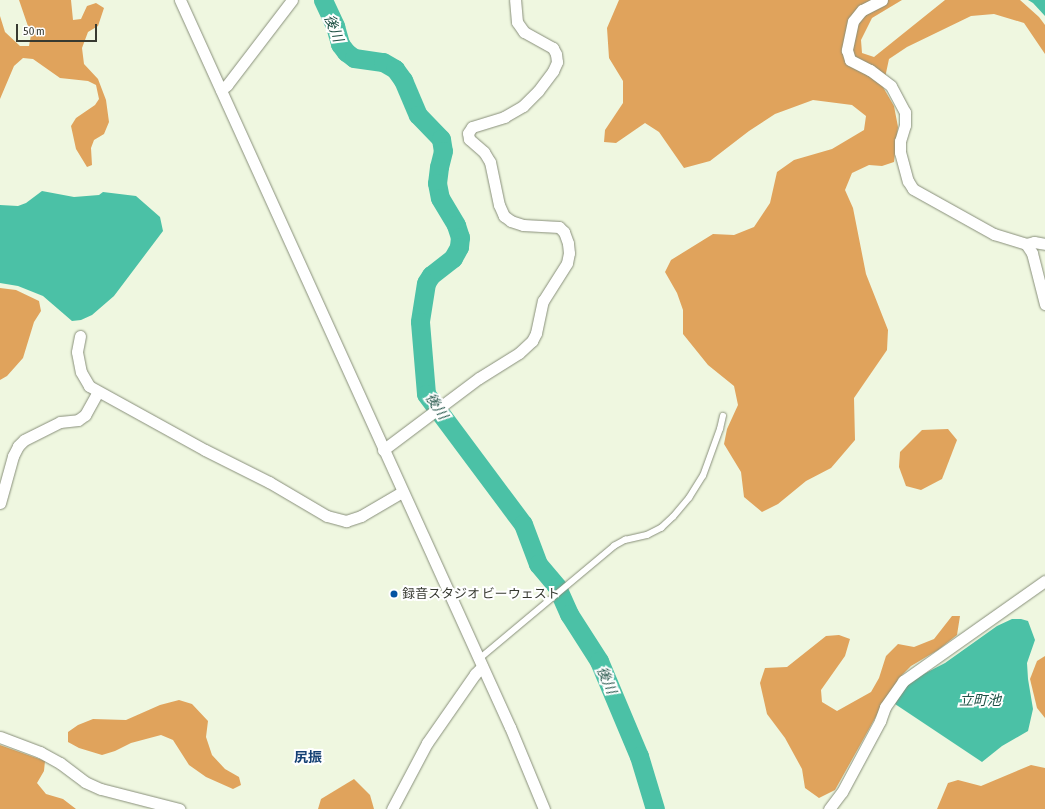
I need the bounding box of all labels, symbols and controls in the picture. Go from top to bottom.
water label: 後川 [321,12,347,44]
scale bar [18,16,99,42]
text: 50 m [23,24,45,38]
water label: 後川 [422,390,452,422]
place label: 録音スタジオ ビーウェスト [402,586,560,602]
marker: 録音スタジオ ビーウェスト [389,589,399,599]
water label: 後川 [594,664,620,696]
water label: 立町池 [959,692,1001,708]
district label: 尻振 [294,749,322,765]

